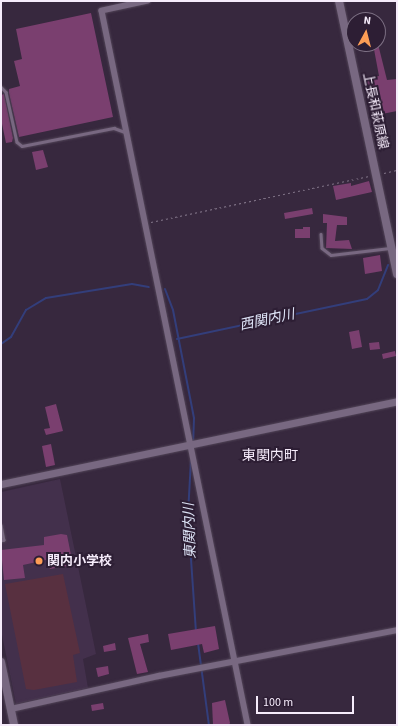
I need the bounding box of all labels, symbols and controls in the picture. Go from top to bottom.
north arrow [346,12,386,52]
text: N [363,13,372,28]
street label: 上長和萩原線 [359,71,391,151]
water label: 西関内川 [238,306,296,334]
district label: 東関内町 [242,448,298,464]
water label: 東関内川 [181,503,199,559]
place label: 関内小学校 [47,553,112,569]
marker: 関内小学校 [34,556,44,566]
scale bar [258,688,356,714]
text: 100 m [263,694,293,711]

